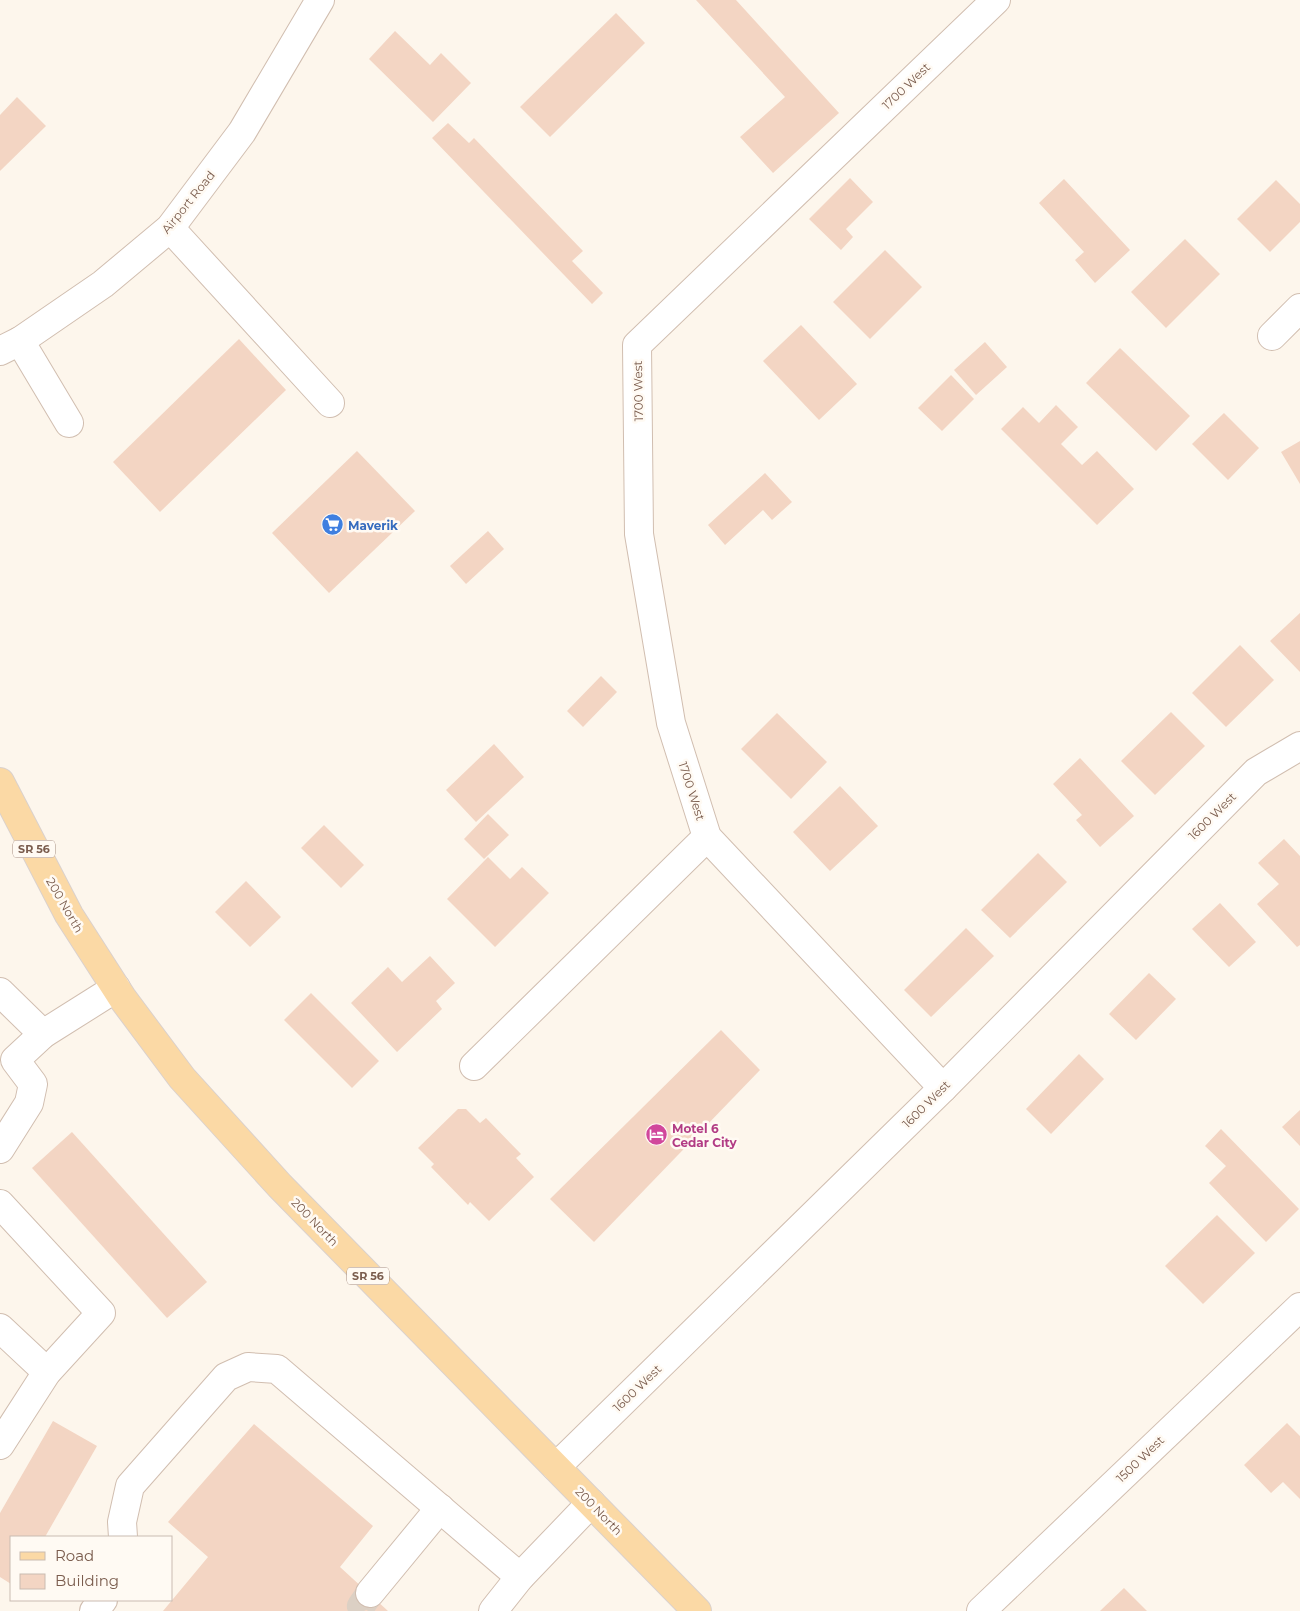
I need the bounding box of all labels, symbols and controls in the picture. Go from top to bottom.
street label: 1700 West [879,59,933,113]
street label: Airport Road [158,168,218,236]
street label: 1700 West [630,360,646,422]
supermarket icon: Maverik [320,513,344,537]
place label: Maverik [348,518,398,533]
street label: 1700 West [675,760,709,822]
street label: 1600 West [1185,789,1239,843]
road number: SR 56 [13,841,55,858]
street label: 200 North [43,875,87,935]
street label: 1600 West [899,1077,953,1131]
place label: Motel 6 Cedar City [672,1121,738,1150]
hotel icon: Motel 6 Cedar City [644,1123,668,1147]
street label: 200 North [288,1195,342,1249]
road number: SR 56 [347,1268,389,1284]
street label: 1600 West [610,1361,664,1415]
street label: 1500 West [1113,1432,1167,1486]
street label: 200 North [572,1484,626,1538]
legend [10,1536,172,1601]
text: Road [55,1546,94,1565]
text: Building [55,1571,119,1590]

